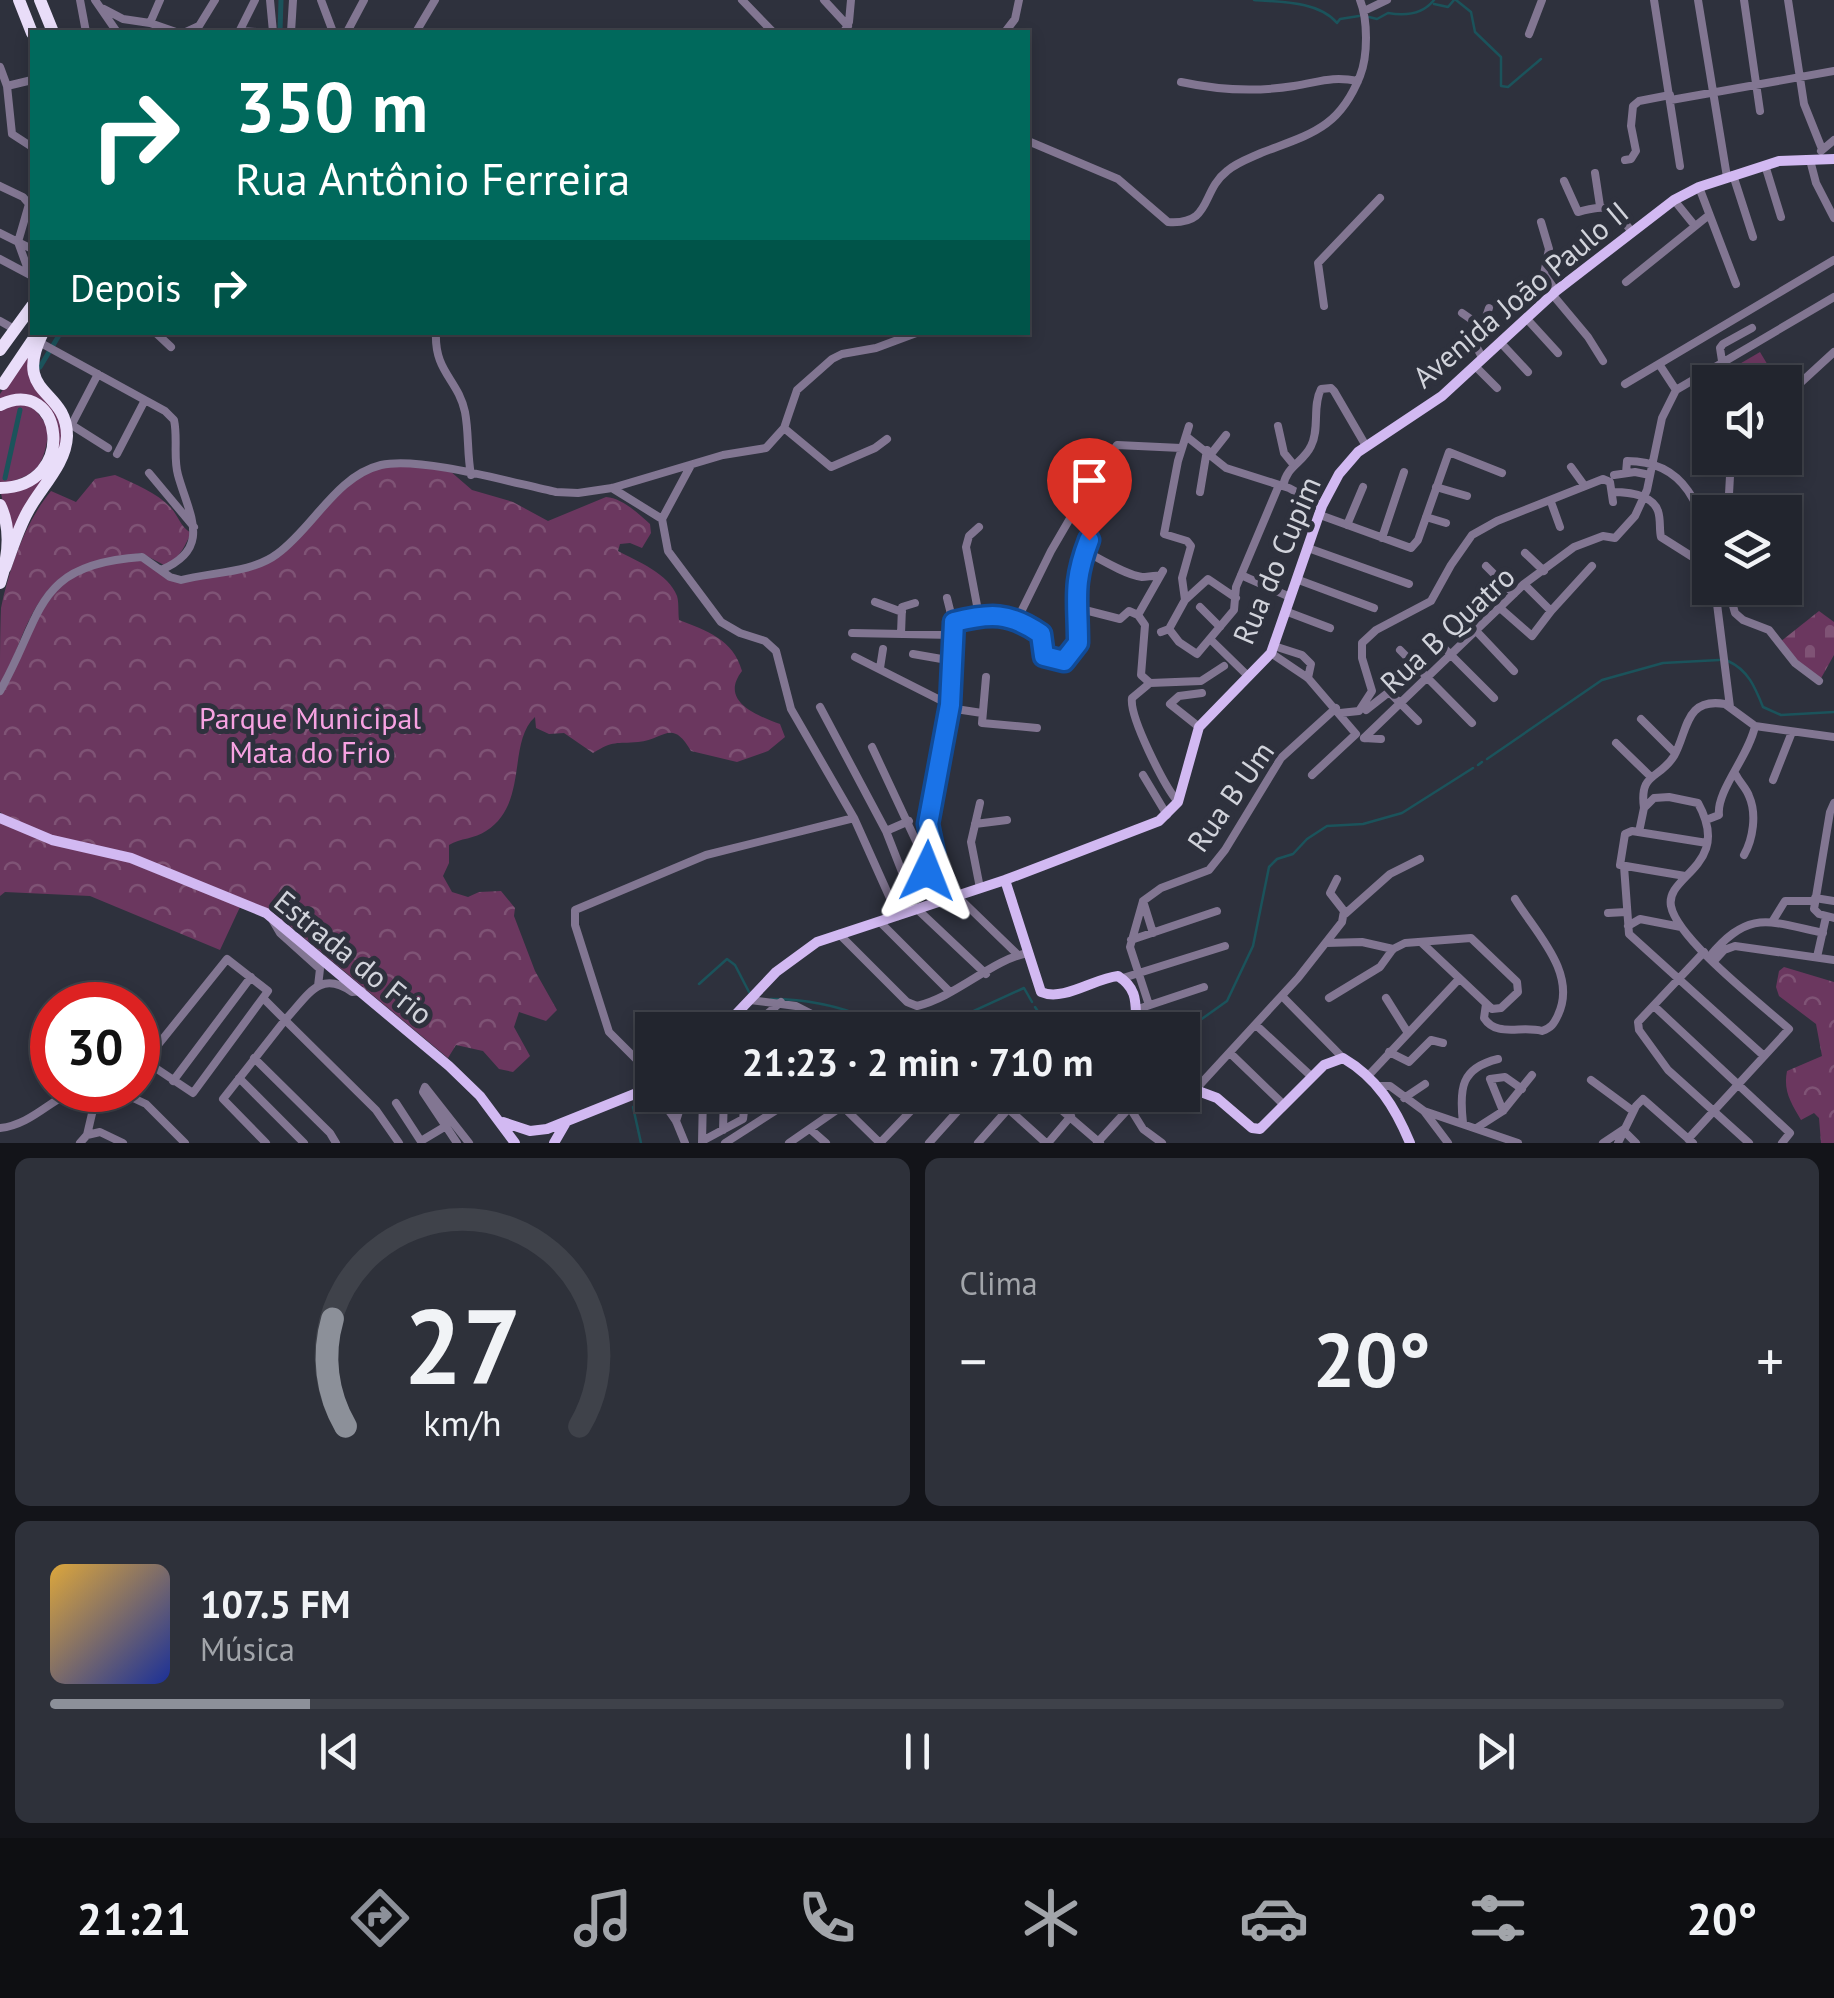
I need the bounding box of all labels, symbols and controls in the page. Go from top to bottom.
text: 350 m [235,61,428,151]
icon: right [70,70,200,200]
text: Rua Antônio Ferreira [235,149,630,207]
street label: Avenida João Paulo II [1404,192,1636,396]
icon: right [201,260,256,315]
text: Depois [70,263,181,312]
map controls [1692,365,1802,605]
button: sound [1692,365,1802,475]
pin [1047,438,1132,541]
icon: arrive [1062,453,1117,508]
street label: Rua do Cupim [1223,470,1329,650]
button: layers [1692,495,1802,605]
street label: Rua B Quatro [1371,557,1523,701]
park label: Parque Municipal Mata do Frio [199,698,421,771]
street label: Rua B Um [1178,733,1282,859]
position arrow [875,819,979,923]
street label: Estrada do Frio [267,881,441,1033]
speed limit sign: 30 [30,982,160,1112]
text: 21:23 · 2 min · 710 m [742,1037,1093,1086]
text: Clima [960,1262,1038,1304]
text: 27 [403,1278,521,1413]
text: 20° [1313,1311,1431,1408]
text: − [960,1325,987,1396]
text: + [1756,1325,1784,1396]
text: km/h [423,1400,501,1446]
text: 107.5 FM [200,1579,350,1628]
text: Música [200,1628,295,1670]
icon: previous [312,1724,367,1779]
icon: pause [890,1724,945,1779]
icon: next [1468,1724,1523,1779]
icon: directions [345,1883,415,1953]
icon: music [568,1883,638,1953]
icon: phone [792,1883,862,1953]
icon: climate [1016,1883,1086,1953]
icon: car [1239,1883,1309,1953]
icon: filters [1463,1883,1533,1953]
text: 21:21 [77,1889,191,1947]
text: 20° [1686,1889,1757,1947]

